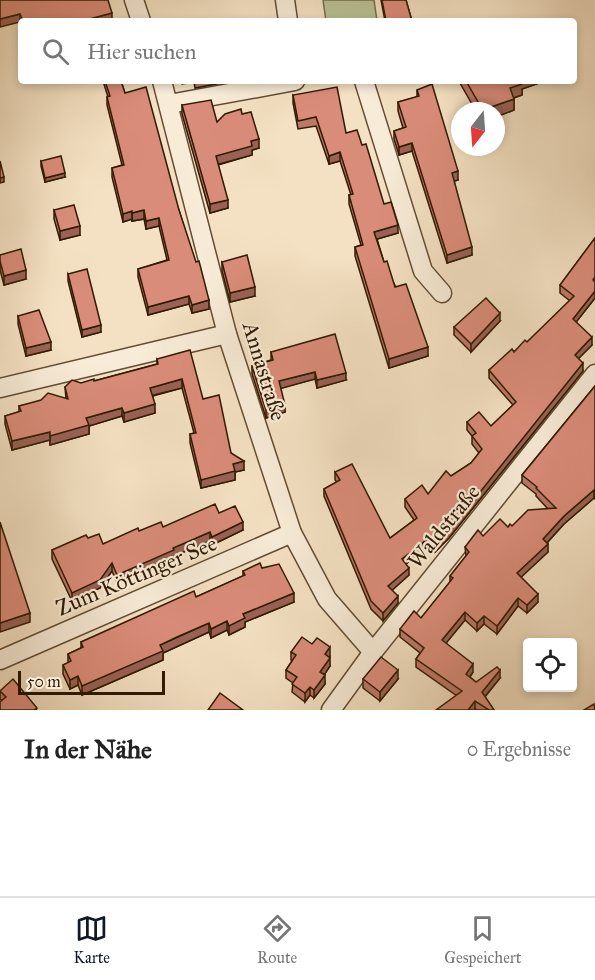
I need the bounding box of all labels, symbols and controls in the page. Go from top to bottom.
search box [18,18,577,84]
icon: search [39,35,72,68]
text: Hier suchen [87,38,196,65]
north arrow [451,102,505,156]
street label: Annastraße [236,318,292,424]
street label: Waldstraße [401,479,485,574]
street label: Zum Köttinger See [52,529,221,622]
map controls [523,638,577,692]
button: locate [523,638,577,692]
scale bar [18,668,165,696]
text: 50 m [27,672,61,691]
text: In der Nähe [24,733,152,765]
text: 0 Ergebnisse [467,737,571,761]
tab: Karte [74,912,110,967]
tab: Route [257,912,297,967]
tab: Gespeichert [444,912,521,967]

